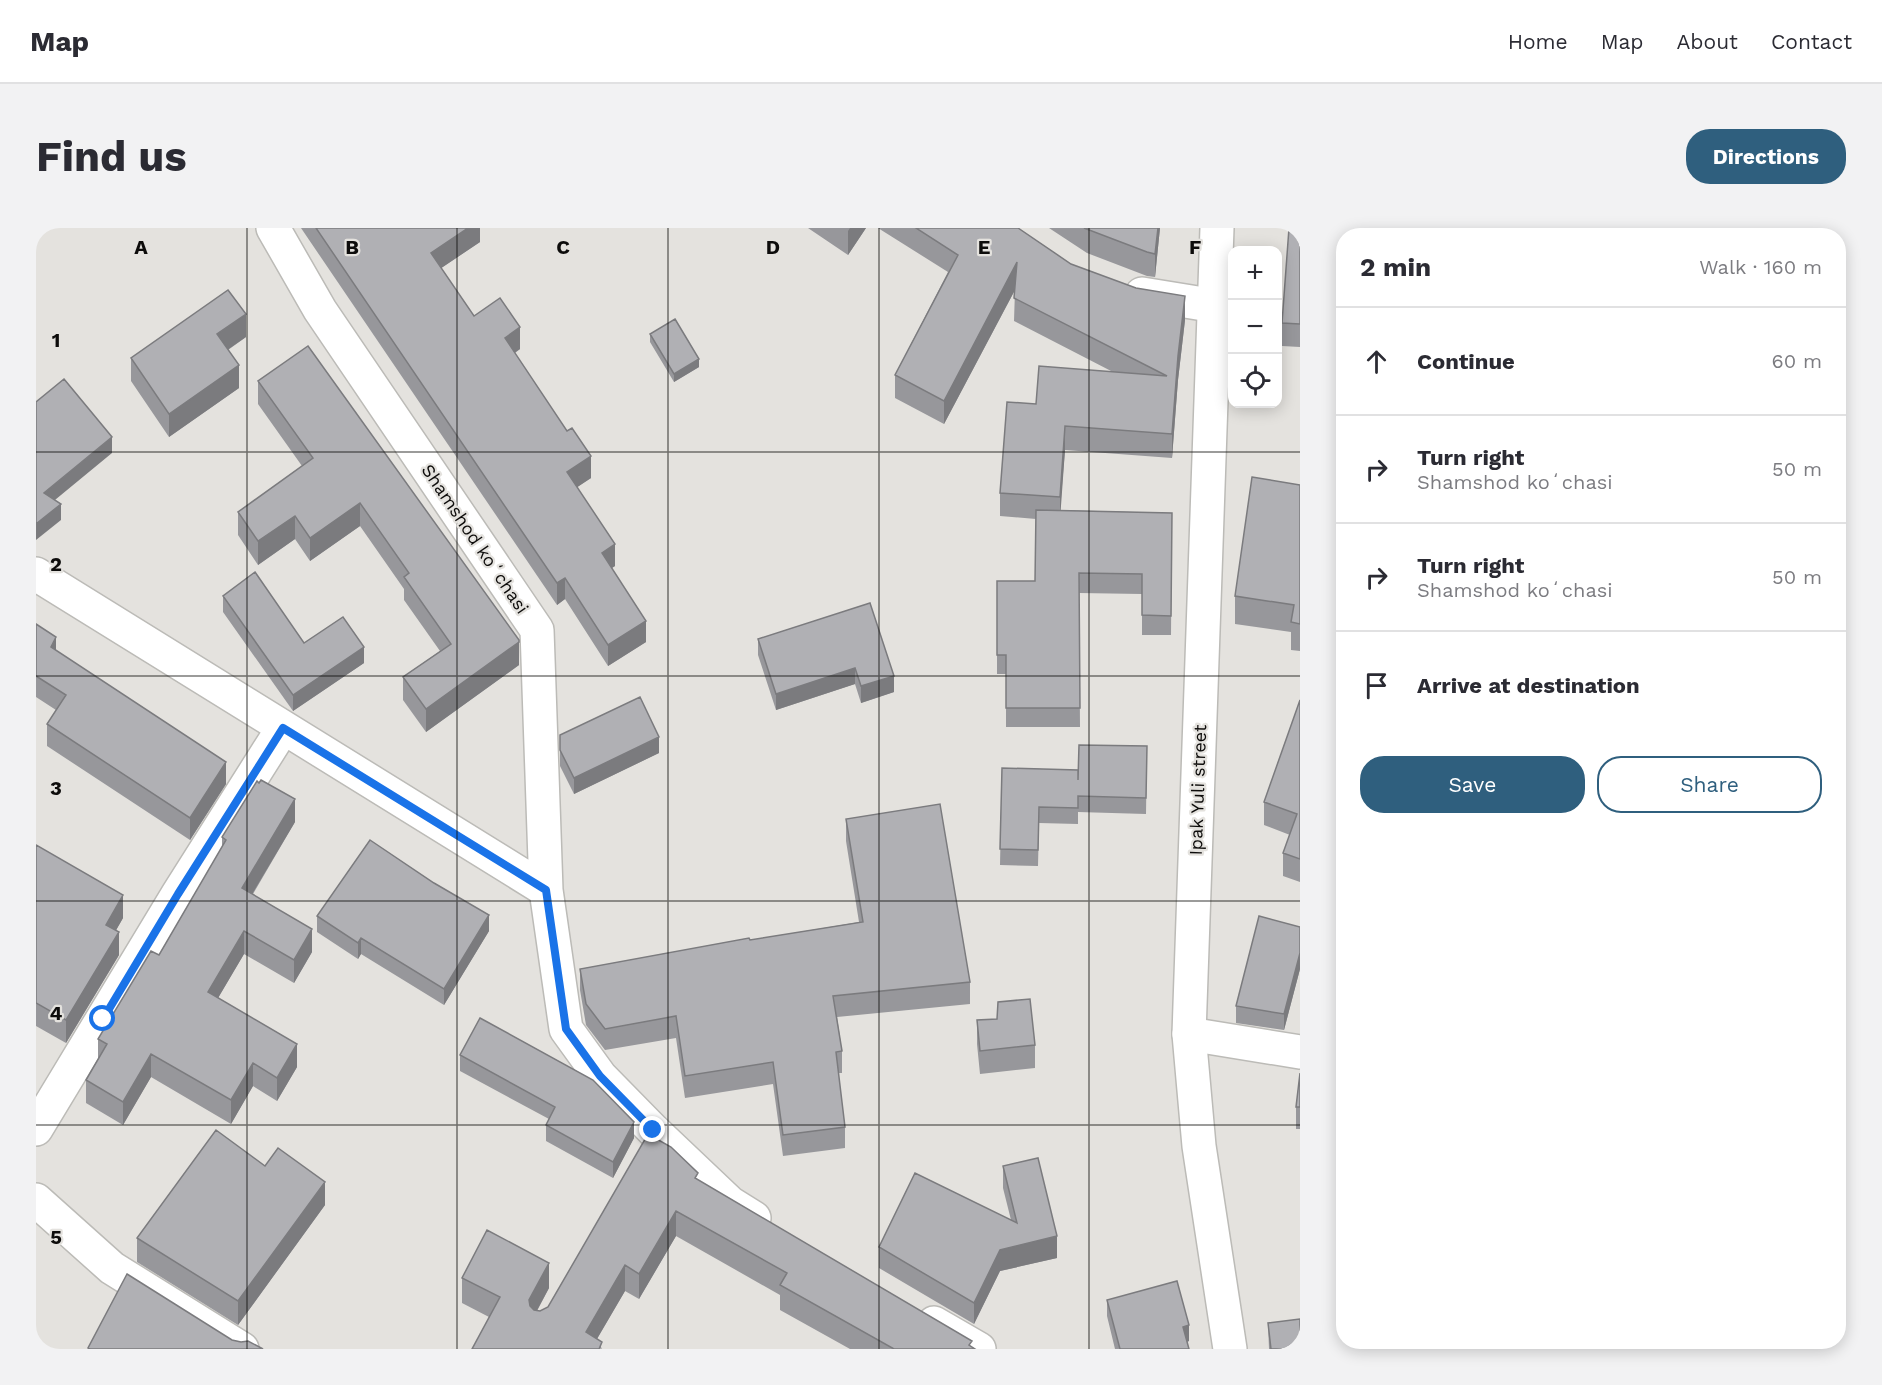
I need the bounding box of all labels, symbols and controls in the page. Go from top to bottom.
text: Map [30,25,89,58]
text: Home [1508,29,1568,54]
text: Map [1601,29,1644,54]
text: About [1677,29,1738,54]
text: Contact [1771,29,1852,54]
button: Directions [1686,129,1846,184]
text: Find us [36,132,187,181]
text: A [134,235,148,259]
text: B [345,235,359,259]
text: C [556,235,570,259]
text: D [766,235,780,259]
text: E [978,235,990,259]
text: F [1189,235,1201,259]
map controls [1228,246,1282,408]
button: + [1228,246,1282,300]
text: 2 min [1360,252,1431,282]
text: Walk · 160 m [1699,255,1822,279]
button: − [1228,300,1282,354]
text: 1 [52,328,60,352]
icon: ahead [1360,345,1393,378]
text: Continue [1417,349,1515,374]
text: 60 m [1772,349,1822,373]
button: locate [1228,354,1282,408]
text: Turn right [1417,445,1524,470]
icon: right [1360,453,1393,486]
text: 50 m [1772,457,1822,481]
street label: Shamshod koʻchasi [417,460,533,618]
text: Shamshod koʻchasi [1417,470,1613,494]
text: 2 [50,552,62,576]
text: Turn right [1417,553,1524,578]
icon: right [1360,561,1393,594]
text: 50 m [1772,565,1822,589]
text: Shamshod koʻchasi [1417,578,1613,602]
icon: arrive [1360,669,1393,702]
text: Arrive at destination [1417,673,1640,698]
street label: Ipak Yuli street [1185,724,1210,856]
button: Save [1360,756,1585,813]
button: Share [1597,756,1822,813]
text: 3 [50,776,62,800]
text: 4 [50,1001,63,1025]
route start [89,1005,115,1031]
route end [639,1116,665,1142]
text: 5 [50,1225,62,1249]

